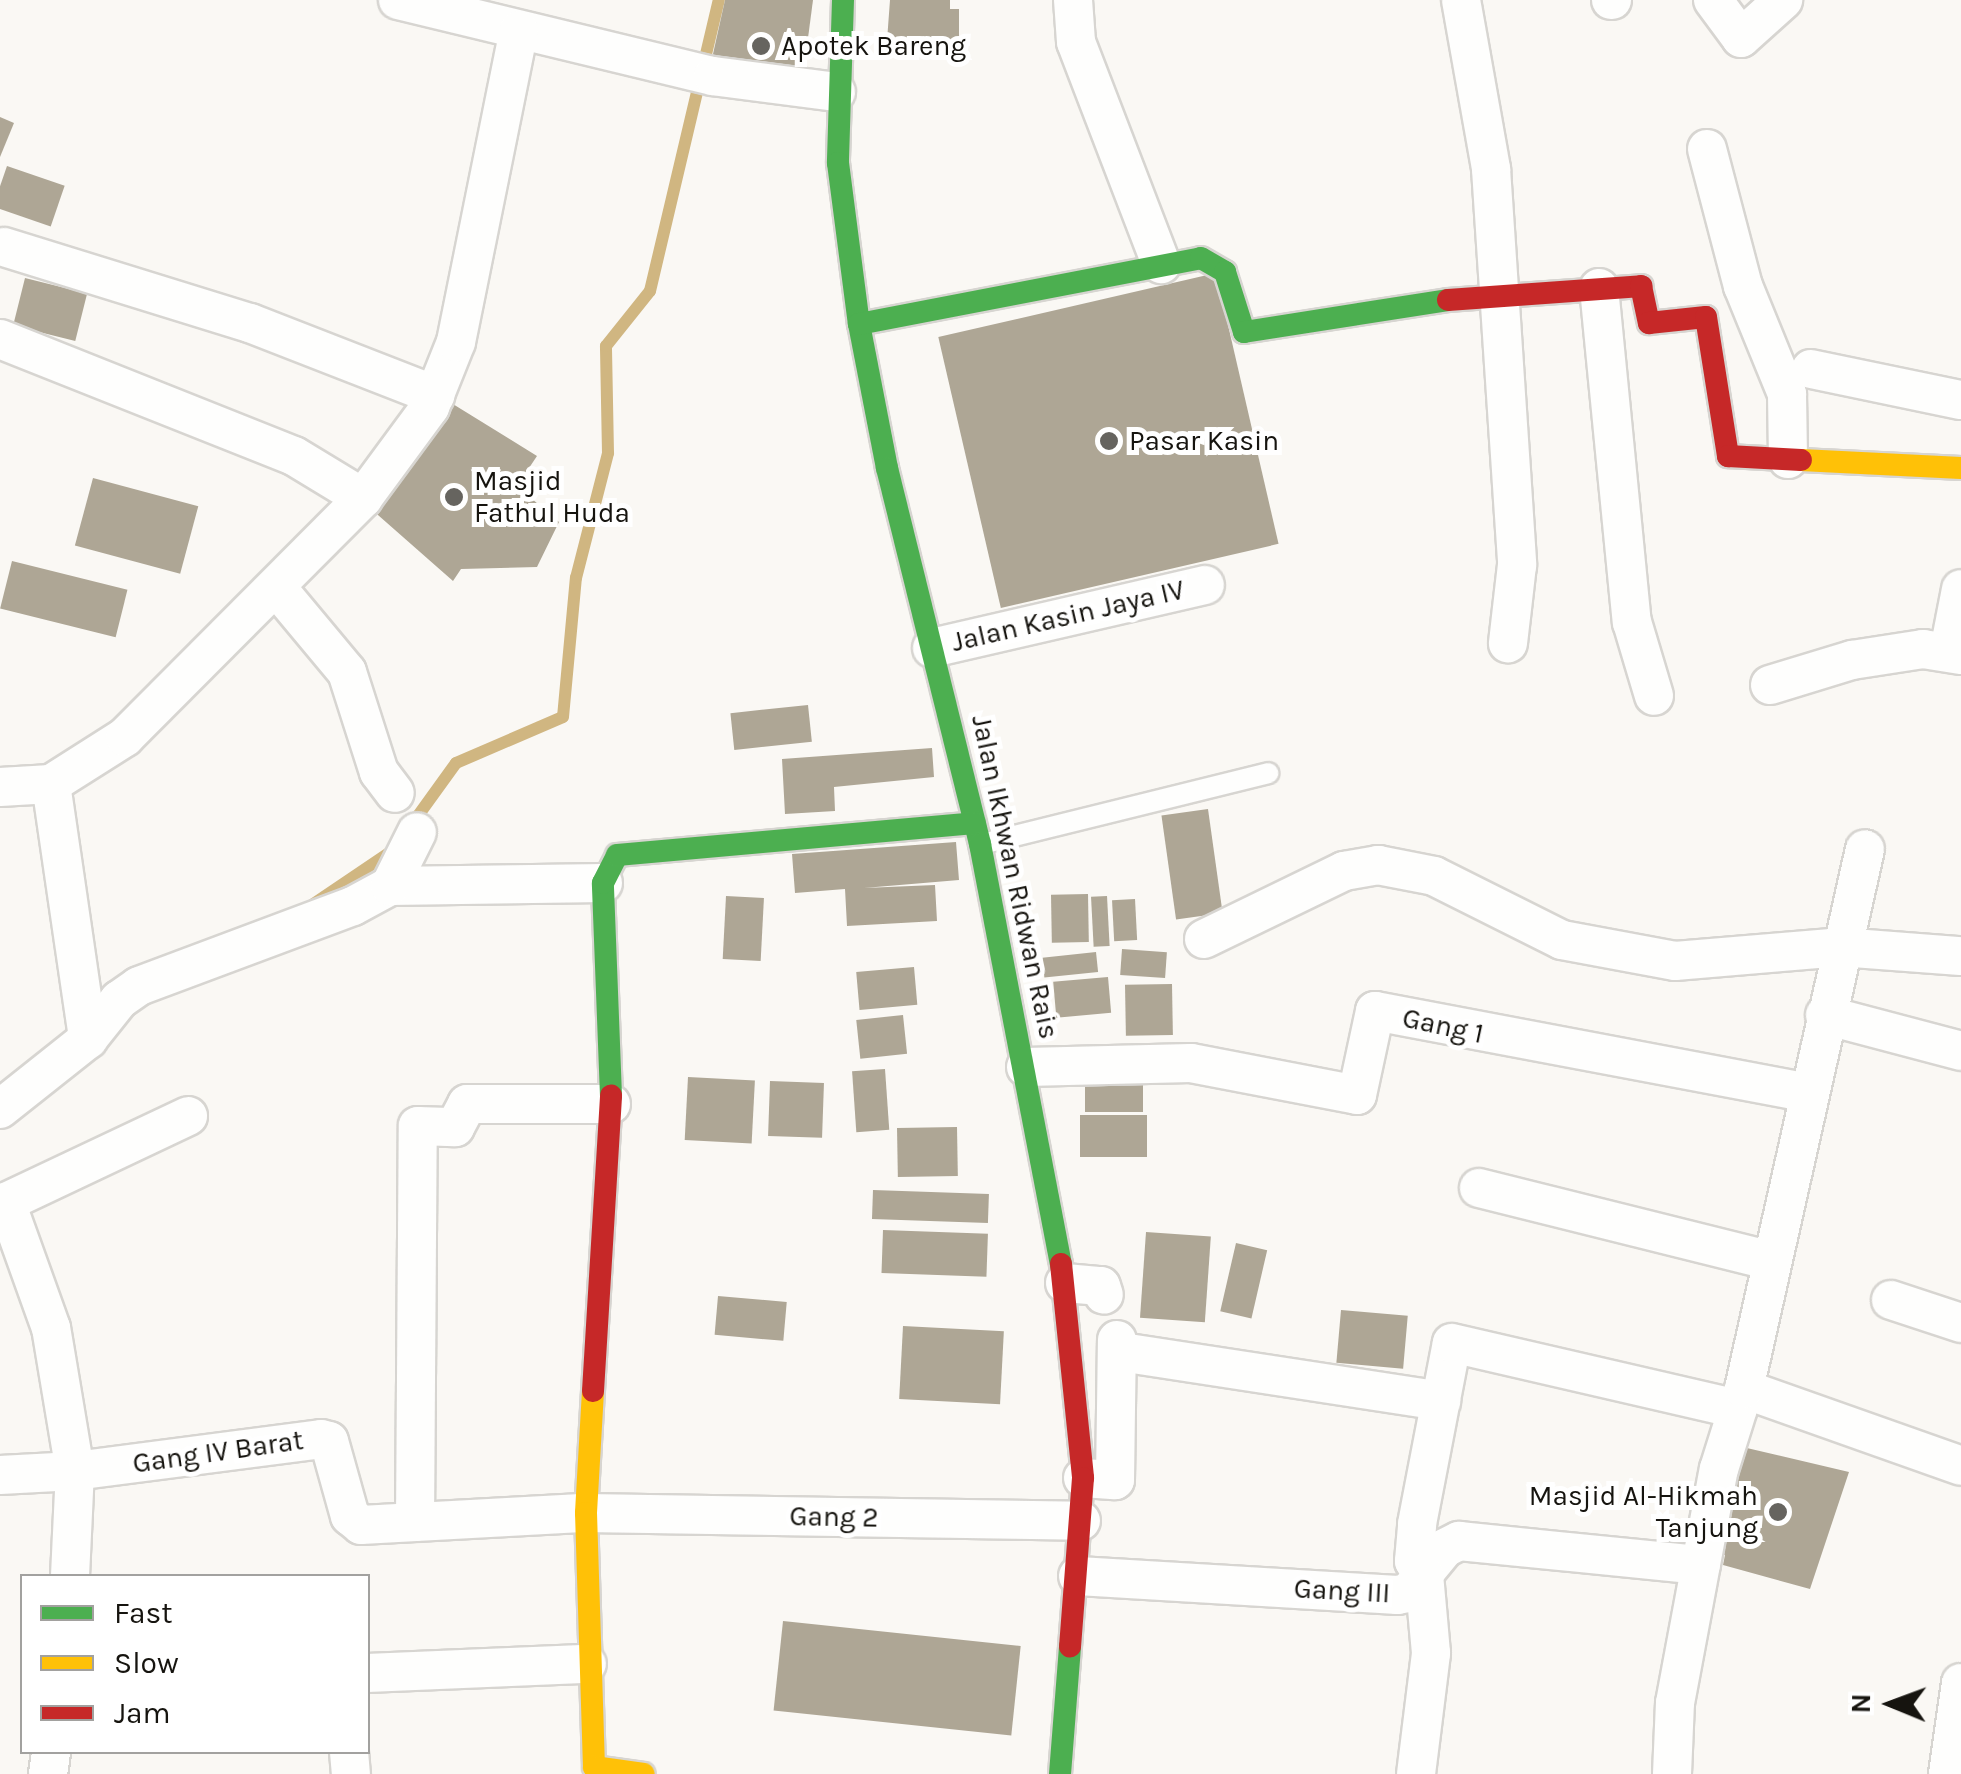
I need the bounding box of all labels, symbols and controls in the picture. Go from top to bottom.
place label: Apotek Bareng [781,29,966,63]
marker: Apotek Bareng [750,35,772,57]
place label: Pasar Kasin [1129,424,1279,458]
marker: Pasar Kasin [1098,430,1120,452]
place label: Masjid Fathul Huda [474,464,630,530]
marker: Masjid Fathul Huda [443,486,465,508]
street label: Jalan Kasin Jaya IV [948,573,1188,659]
street label: Jalan Ikhwan Ridwan Rais [964,712,1066,1042]
street label: Gang 1 [1399,1001,1487,1051]
street label: Gang IV Barat [131,1423,305,1481]
place label: Masjid Al-Hikmah Tanjung [1529,1479,1758,1545]
street label: Gang 2 [789,1499,879,1535]
marker: Masjid Al-Hikmah Tanjung [1767,1501,1789,1523]
street label: Gang III [1293,1572,1391,1610]
legend [20,1574,370,1754]
text: Fast [114,1595,173,1631]
text: Slow [114,1645,179,1681]
north arrow [1841,1654,1941,1754]
text: N [1844,1693,1877,1714]
text: Jam [114,1695,171,1731]

